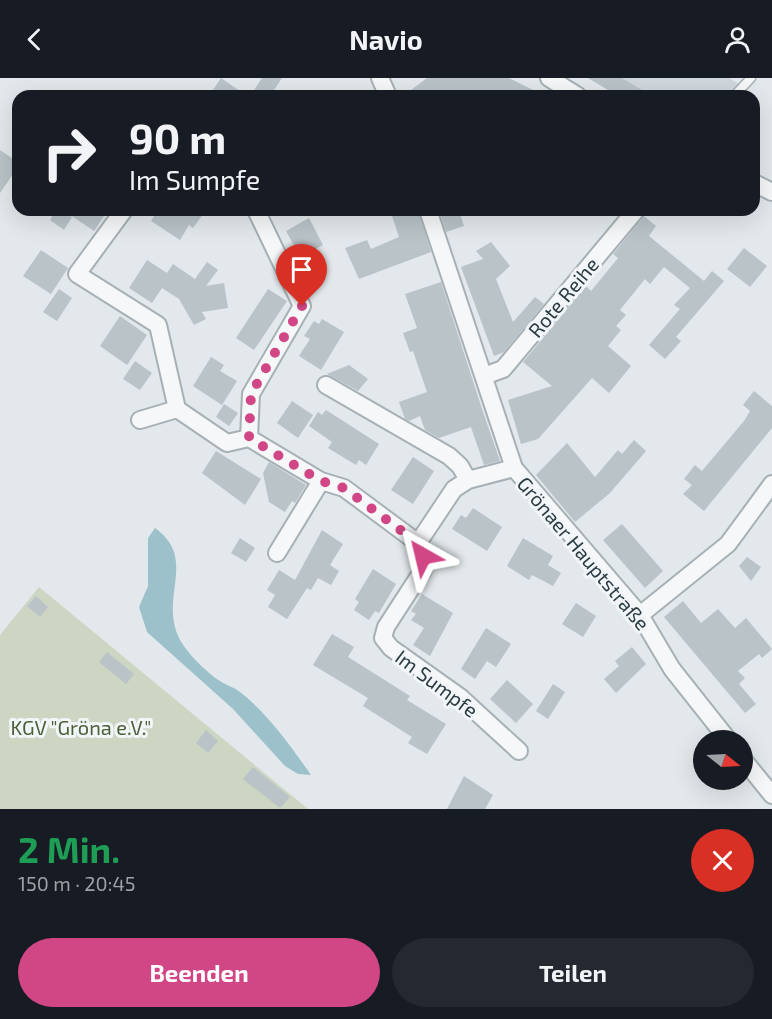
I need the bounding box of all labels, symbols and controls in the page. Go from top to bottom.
icon: back [18,23,51,56]
text: Navio [349,23,423,55]
icon: person [721,23,754,56]
text: 90 m [129,112,226,162]
icon: right [30,114,108,192]
text: Im Sumpfe [129,163,260,195]
pin [276,244,327,306]
street label: Rote Reihe [523,252,603,342]
icon: arrive [285,253,318,286]
street label: Grönaer Hauptstraße [513,471,655,635]
position arrow [391,524,455,588]
street label: Im Sumpfe [391,644,483,722]
park label: KGV "Gröna e.V." [11,715,151,739]
north arrow [693,730,753,790]
map controls [693,730,753,790]
text: 2 Min. [18,827,120,870]
button: close [691,829,754,892]
text: 150 m · 20:45 [18,871,135,895]
button: Beenden [18,938,380,1007]
button: Teilen [392,938,754,1007]

